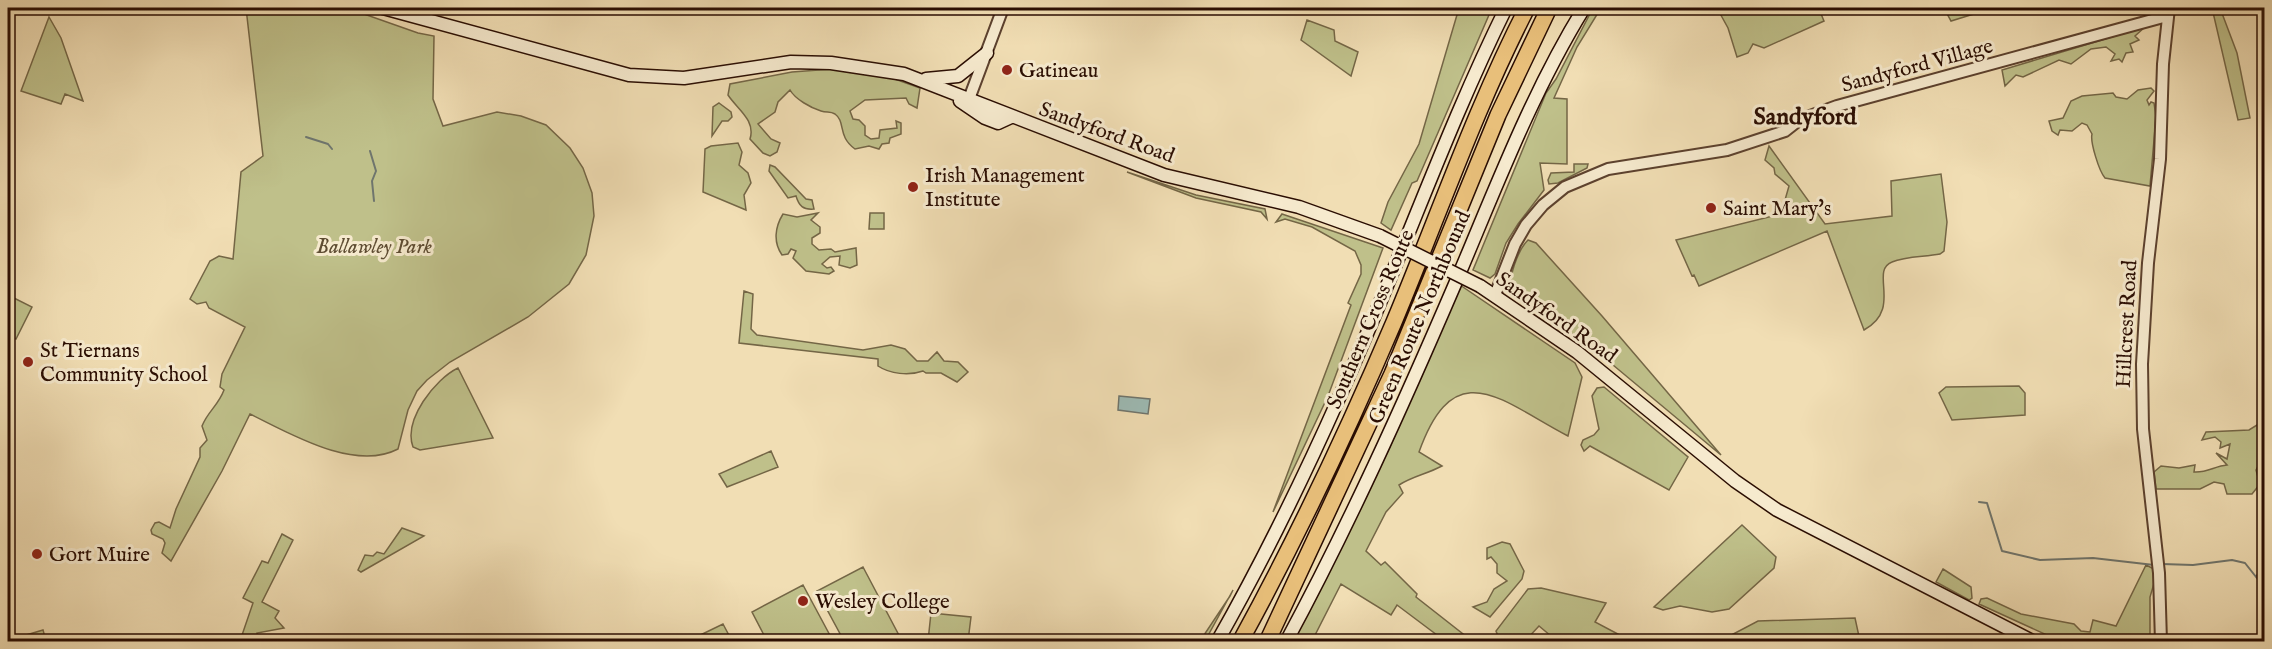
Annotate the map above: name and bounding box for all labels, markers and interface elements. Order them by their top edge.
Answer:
street label: Sandyford Village [1839,33,1996,100]
place label: Gatineau [1019,58,1098,85]
marker: Gatineau [1000,63,1014,77]
street label: Sandyford Road [1035,96,1179,171]
district label: Sandyford [1753,102,1858,133]
place label: Irish Management Institute [925,163,1085,214]
marker: Irish Management Institute [906,180,920,194]
place label: Saint Mary's [1723,196,1831,223]
marker: Saint Mary's [1704,201,1718,215]
street label: Green Route Northbound [1363,206,1478,429]
street label: Southern Cross Route [1321,225,1422,413]
park label: Ballawley Park [316,234,433,261]
street label: Hillcrest Road [2111,259,2144,389]
street label: Sandyford Road [1490,266,1623,371]
place label: St Tiernans Community School [40,338,208,389]
marker: St Tiernans Community School [21,355,35,369]
place label: Gort Muire [49,542,150,569]
marker: Gort Muire [30,547,44,561]
place label: Wesley College [815,589,950,616]
marker: Wesley College [796,594,810,608]

